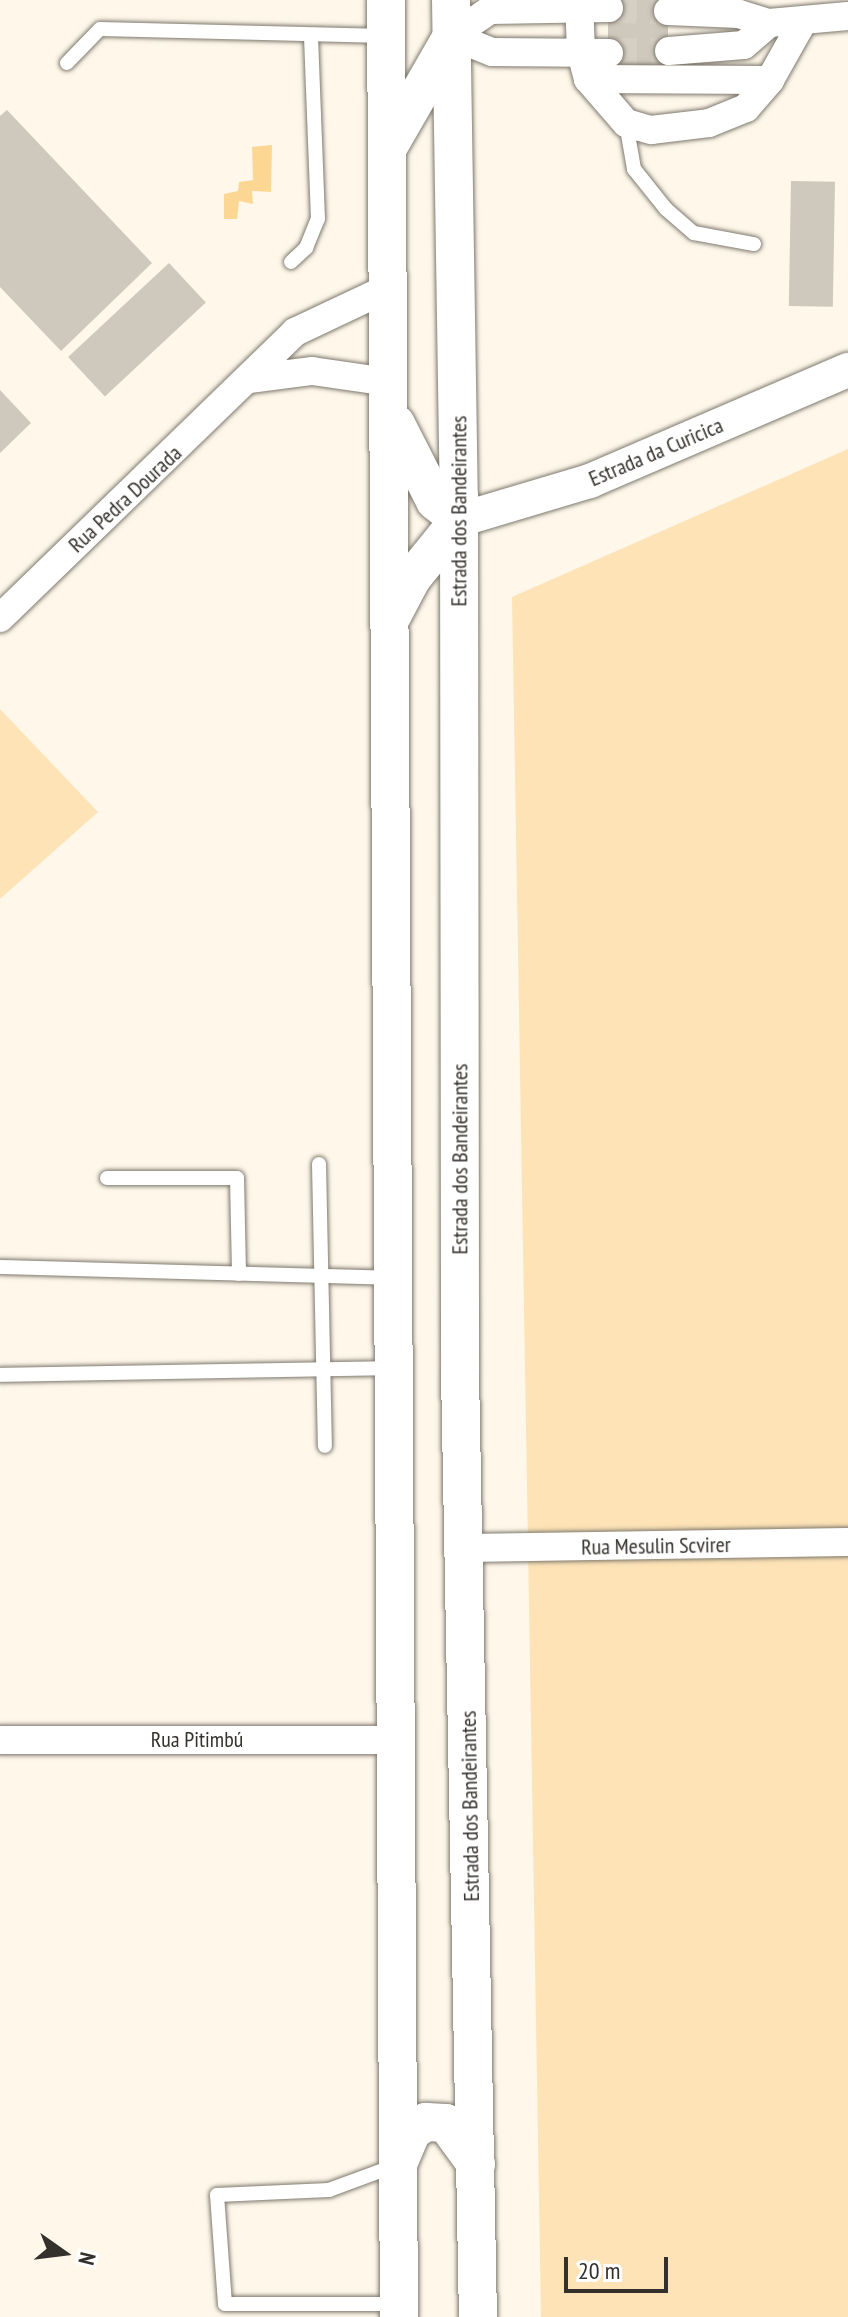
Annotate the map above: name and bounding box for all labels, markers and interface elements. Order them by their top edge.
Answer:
street label: Estrada da Curicica [585,412,727,492]
street label: Estrada dos Bandeirantes [446,416,472,606]
street label: Rua Pedra Dourada [63,440,187,558]
street label: Estrada dos Bandeirantes [447,1064,473,1254]
street label: Rua Mesulin Scvirer [581,1531,731,1561]
street label: Estrada dos Bandeirantes [455,1710,485,1902]
street label: Rua Pitimbú [151,1727,243,1753]
north arrow [24,2213,104,2293]
scale bar [568,2241,672,2291]
text: N [72,2250,102,2268]
text: 20 m [578,2255,620,2286]

